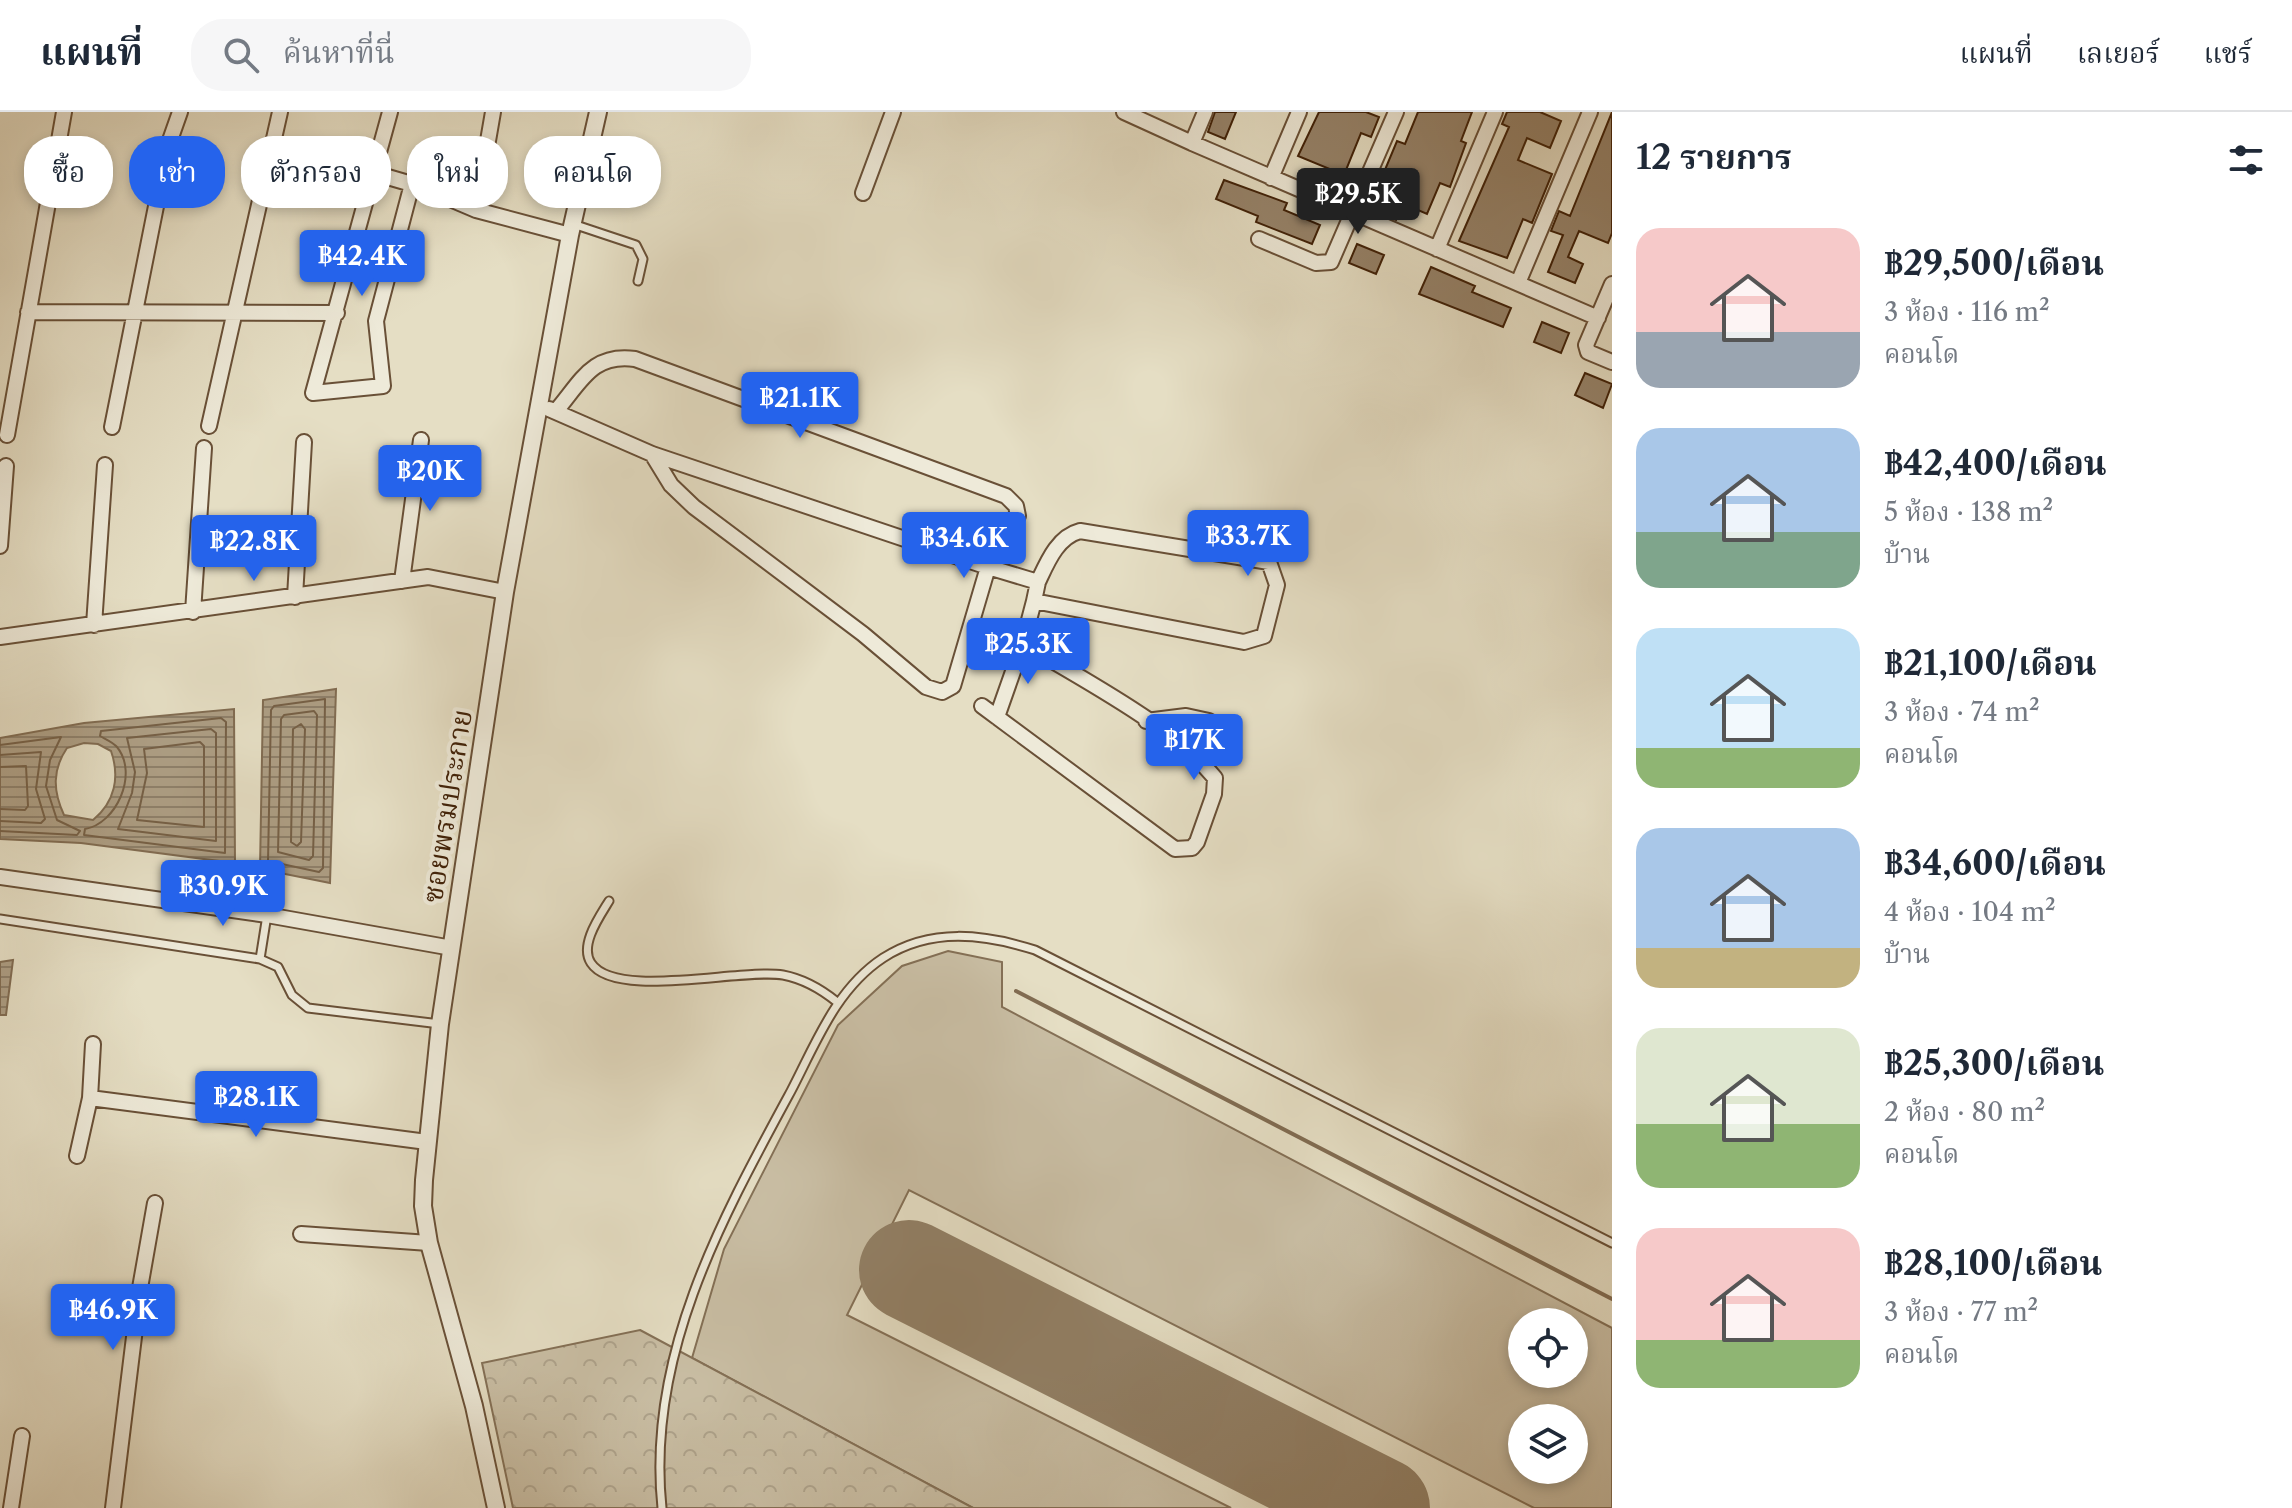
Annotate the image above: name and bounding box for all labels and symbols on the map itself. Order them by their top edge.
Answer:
pin: ฿29.5K [1293,168,1423,236]
pin: ฿42.4K [297,230,427,298]
pin: ฿21.1K [735,372,865,440]
pin: ฿20K [383,445,477,513]
pin: ฿33.7K [1183,510,1313,578]
pin: ฿34.6K [899,512,1029,580]
pin: ฿22.8K [189,515,319,583]
pin: ฿25.3K [963,618,1093,686]
street label: ซอยพรมประกาย [415,707,479,905]
pin: ฿17K [1147,714,1241,782]
pin: ฿30.9K [158,860,288,928]
pin: ฿28.1K [191,1071,321,1139]
pin: ฿46.9K [48,1284,178,1352]

